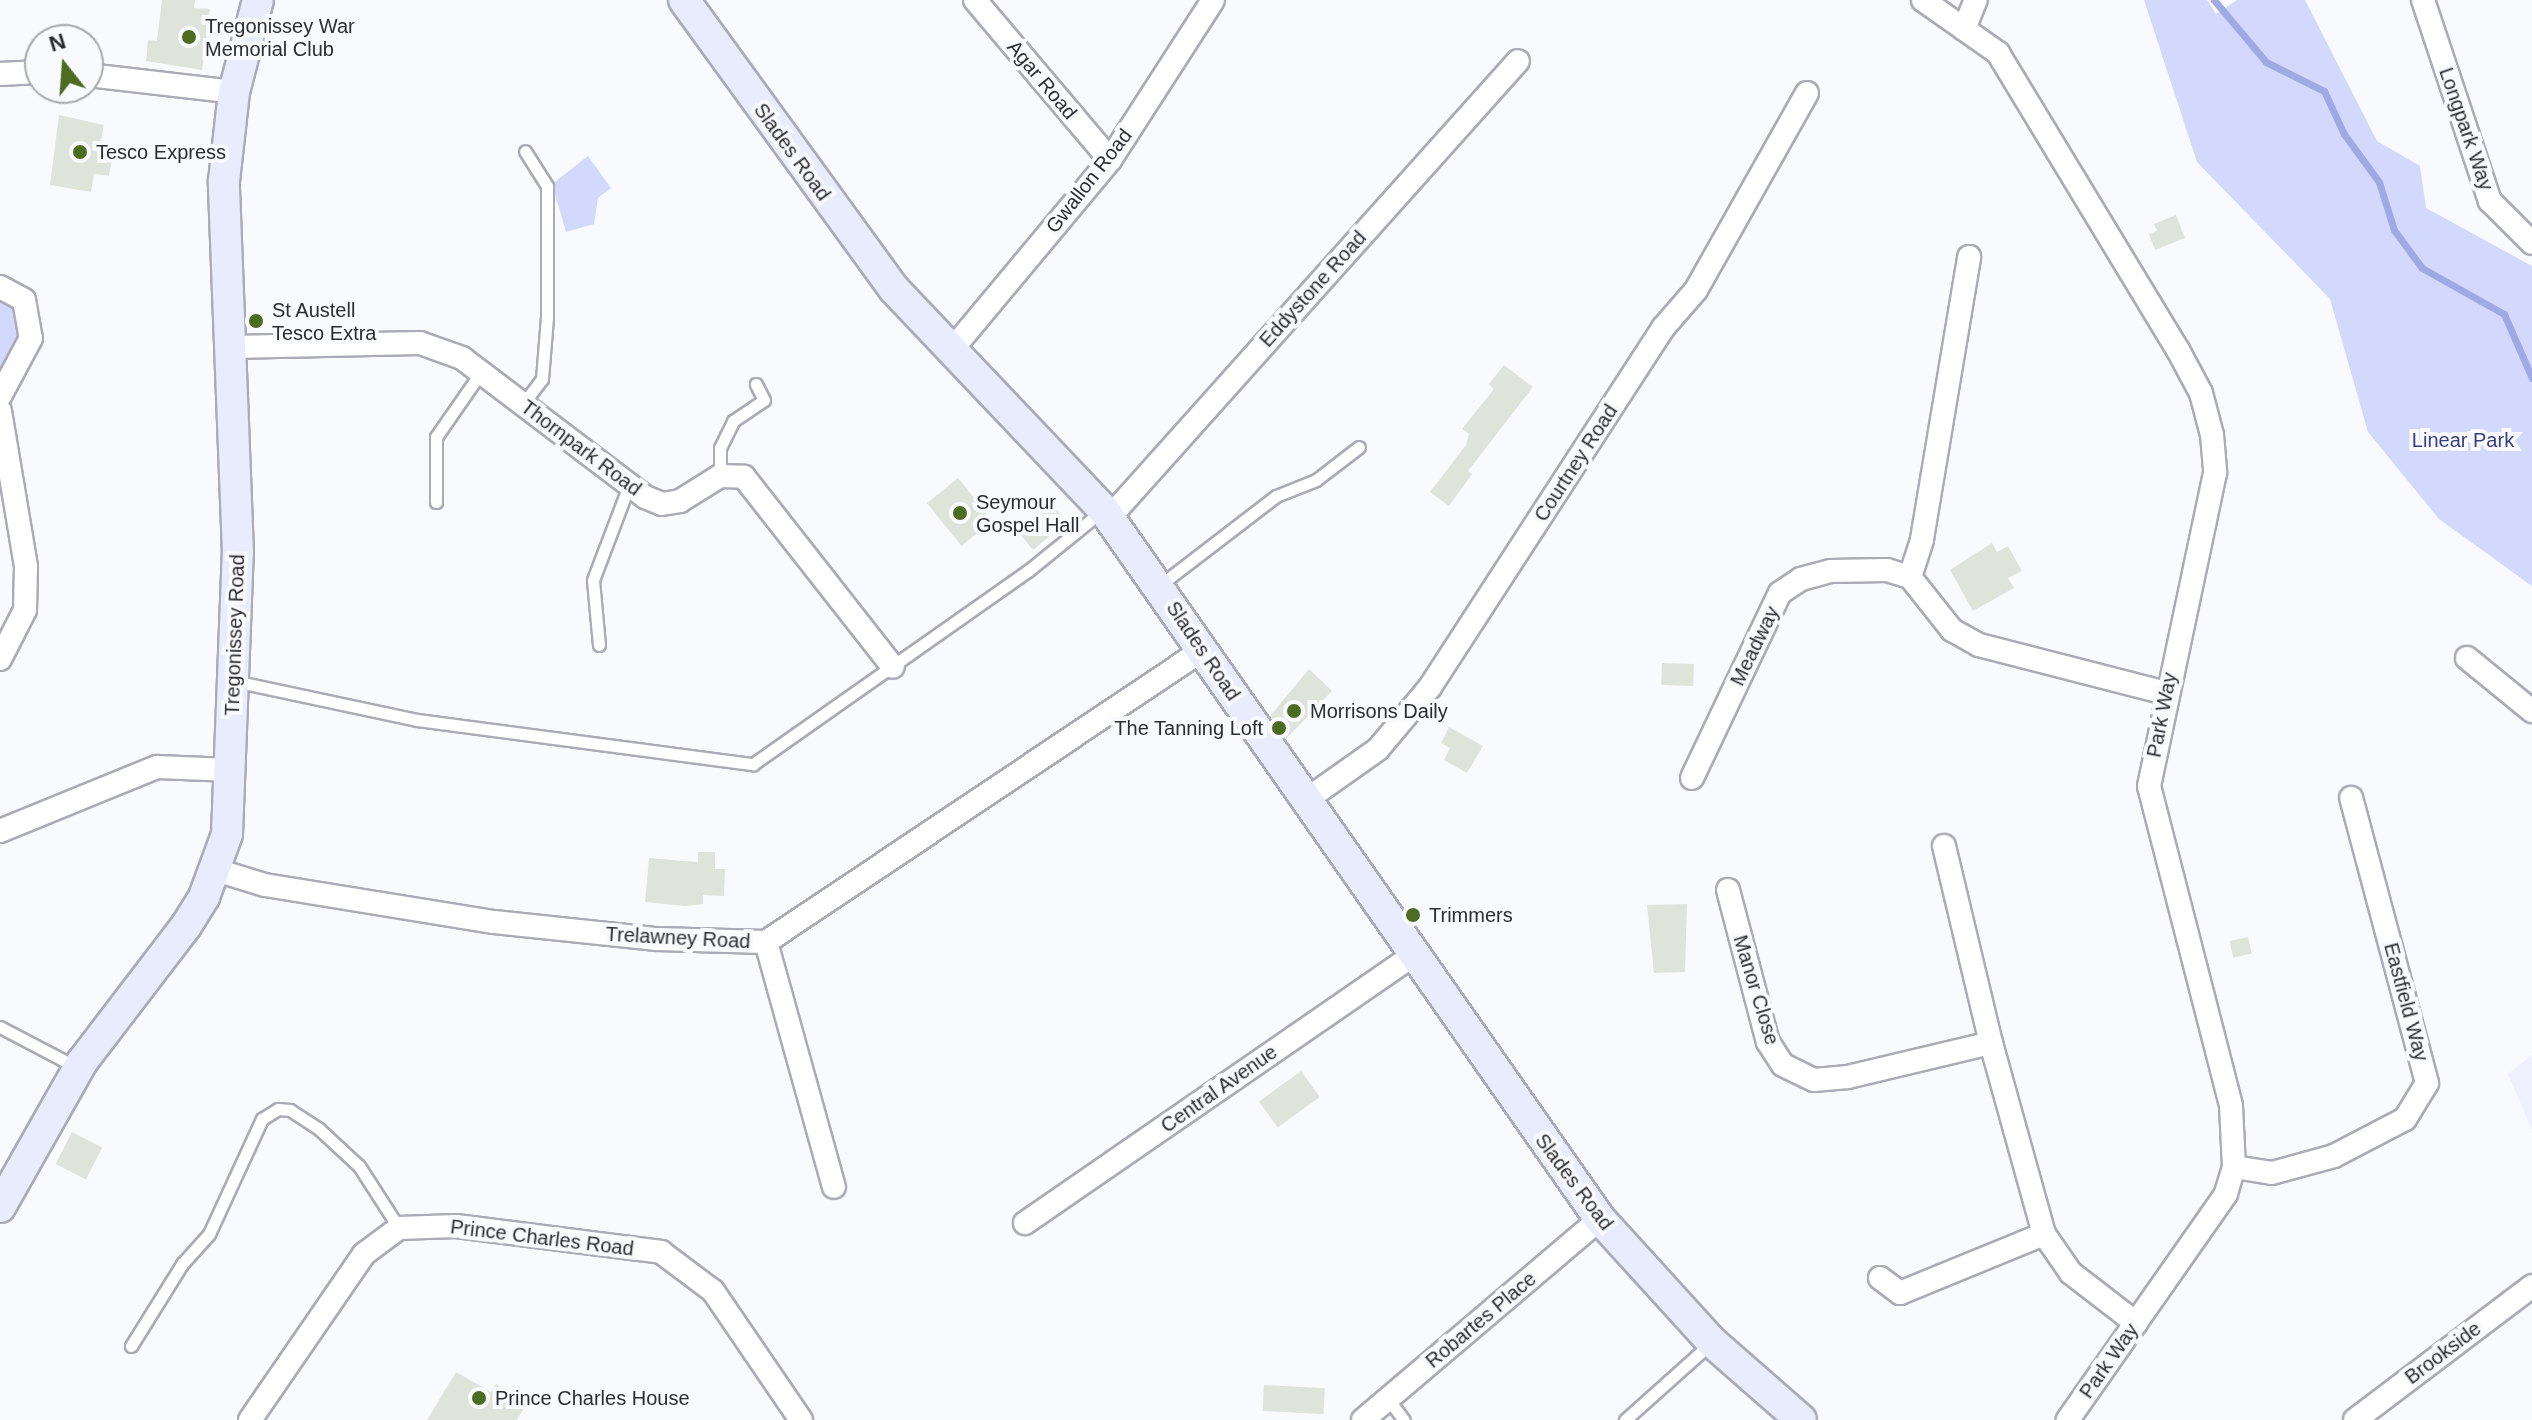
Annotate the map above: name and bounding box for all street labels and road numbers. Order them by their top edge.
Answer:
street label: Agar Road [1002,36,1082,124]
street label: Longpark Way [2434,64,2498,194]
street label: Slades Road [749,99,835,205]
street label: Gwallon Road [1041,124,1137,238]
street label: Eddystone Road [1255,226,1371,352]
street label: Thornpark Road [516,395,646,501]
street label: Courtney Road [1529,400,1623,526]
street label: Tregonissey Road [220,554,250,716]
street label: Slades Road [1161,597,1245,705]
street label: Meadway [1725,602,1785,690]
street label: Park Way [2142,671,2182,759]
street label: Trelawney Road [605,922,751,954]
street label: Manor Close [1728,932,1784,1048]
street label: Eastfield Way [2379,940,2433,1064]
street label: Central Avenue [1156,1040,1282,1138]
street label: Slades Road [1530,1129,1618,1235]
street label: Prince Charles Road [449,1215,635,1261]
street label: Robartes Place [1421,1267,1541,1373]
street label: Brookside [2400,1317,2486,1389]
street label: Park Way [2075,1319,2143,1403]

